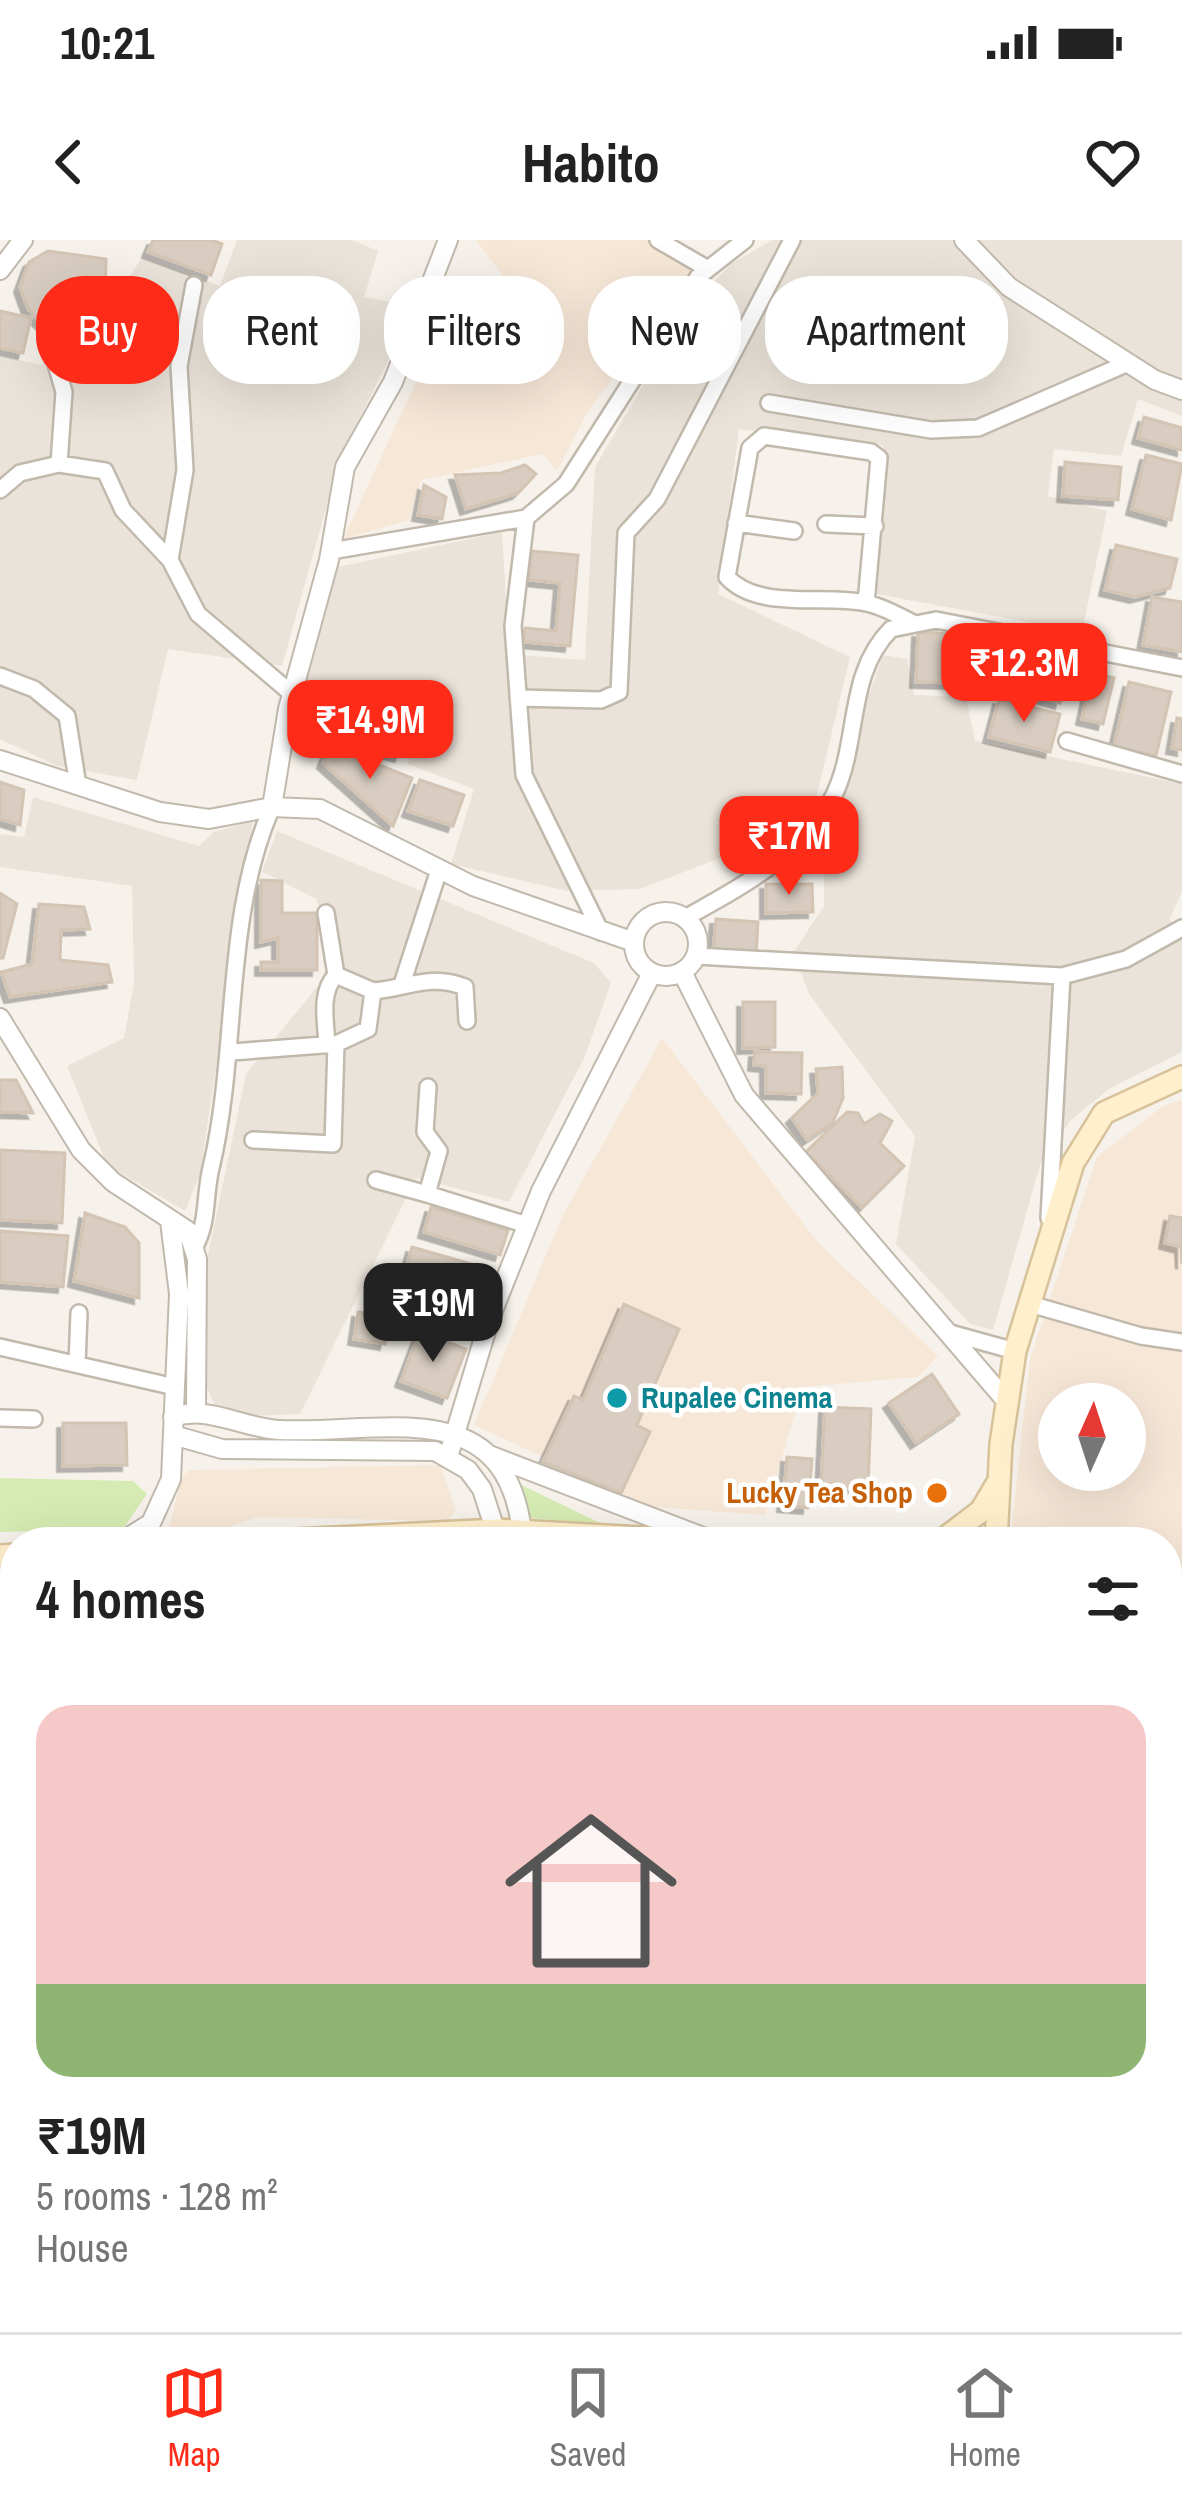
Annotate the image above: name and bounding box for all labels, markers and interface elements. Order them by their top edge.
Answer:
text: 10:21 [60,12,154,73]
text: Habito [522,126,660,199]
icon: back [36,129,102,195]
icon: heart [1080,129,1146,195]
chip: Buy [36,276,179,384]
chip: Rent [203,276,360,384]
chip: Filters [384,276,564,384]
chip: New [588,276,741,384]
chip: Apartment [765,276,1008,384]
pin: ₹12.3M [926,623,1122,725]
text: ₹12.3M [968,636,1080,688]
pin: ₹14.9M [272,680,468,782]
text: ₹14.9M [314,693,426,745]
pin: ₹17M [718,796,860,898]
text: ₹17M [747,809,831,861]
pin: ₹19M [362,1263,504,1365]
text: ₹19M [391,1276,475,1328]
place label: Rupalee Cinema [641,1377,833,1417]
north arrow [1038,1383,1146,1491]
map controls [1038,1383,1146,1491]
marker: Rupalee Cinema [604,1385,630,1411]
place label: Lucky Tea Shop [726,1472,913,1512]
marker: Lucky Tea Shop [924,1480,950,1506]
text: 4 homes [36,1565,206,1634]
icon: filters [1080,1566,1146,1632]
icon: home [483,1783,699,1999]
text: ₹19M [36,2101,147,2170]
text: 5 rooms · 128 m² [36,2170,278,2222]
text: House [36,2222,128,2274]
tab: Map [161,2360,227,2476]
tab: Saved [550,2360,626,2476]
tab: Home [949,2360,1021,2476]

